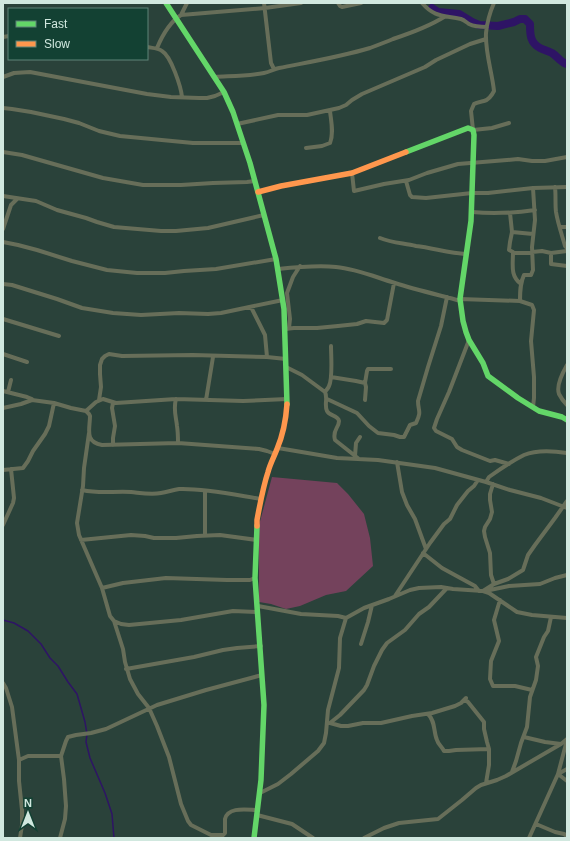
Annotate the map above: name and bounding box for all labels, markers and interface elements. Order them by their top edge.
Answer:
legend [8,8,148,60]
text: Fast [44,17,68,31]
text: Slow [44,37,70,51]
north arrow [8,793,48,833]
text: N [24,797,32,809]

